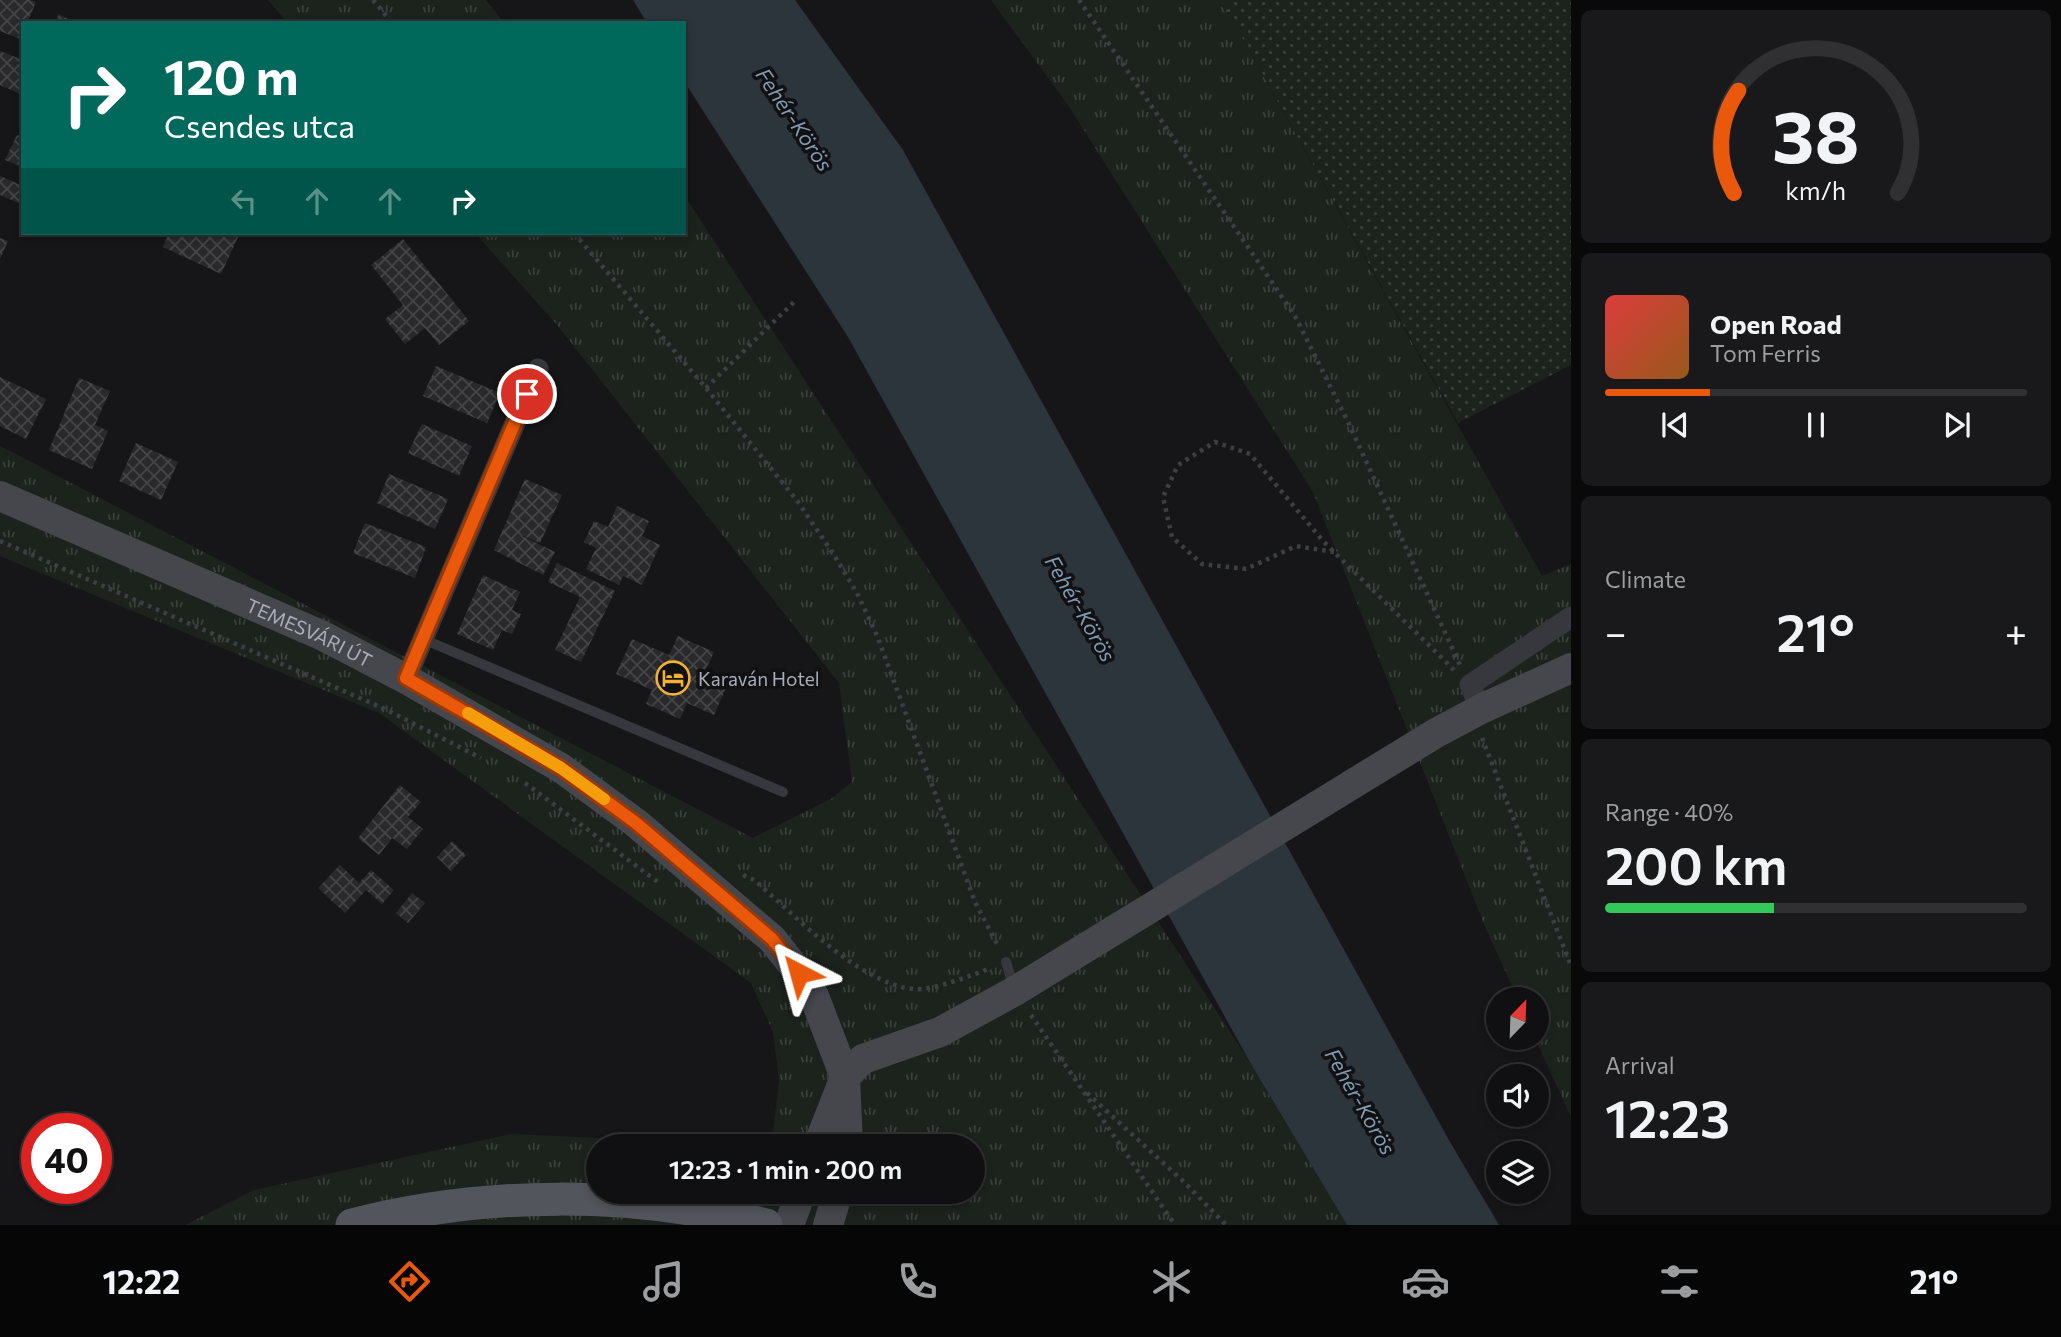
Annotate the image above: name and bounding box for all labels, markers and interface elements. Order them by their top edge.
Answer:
text: 120 m [164,45,298,105]
icon: right [49,49,140,140]
water label: Fehér-Körös [751,63,839,175]
text: 38 [1772,89,1860,178]
text: Csendes utca [164,105,355,145]
text: km/h [1786,174,1846,204]
icon: left [225,182,263,220]
icon: ahead [298,182,336,220]
icon: ahead [371,182,409,220]
icon: right [444,182,482,220]
text: Open Road [1710,308,1842,339]
text: Tom Ferris [1710,339,1821,367]
pin [497,364,557,424]
icon: arrive [508,375,546,413]
icon: previous [1656,406,1694,444]
icon: pause [1797,406,1835,444]
icon: next [1938,406,1976,444]
water label: Fehér-Körös [1041,550,1121,666]
text: Climate [1605,565,1686,593]
street label: TEMESVÁRI ÚT [243,593,376,671]
text: 21° [1776,599,1855,663]
text: − [1605,608,1627,655]
text: + [2005,608,2027,655]
hotel icon: Karaván Hotel [654,659,692,697]
place label: Karaván Hotel [698,667,820,690]
text: Range · 40% [1605,798,1733,826]
text: 200 km [1605,832,1787,896]
position arrow [762,936,836,1010]
north arrow [1486,987,1549,1050]
map controls [1486,987,1549,1204]
water label: Fehér-Körös [1321,1043,1401,1159]
text: Arrival [1605,1051,1675,1079]
button: sound [1486,1064,1549,1127]
text: 12:23 [1605,1085,1730,1149]
speed limit sign: 40 [21,1113,112,1204]
button: layers [1486,1141,1549,1204]
text: 12:23 · 1 min · 200 m [669,1153,902,1184]
icon: directions [385,1257,434,1306]
icon: music [639,1257,688,1306]
icon: phone [893,1257,942,1306]
icon: climate [1147,1257,1196,1306]
icon: car [1401,1257,1450,1306]
icon: filters [1655,1257,1704,1306]
text: 12:22 [103,1261,180,1301]
text: 21° [1909,1261,1958,1301]

